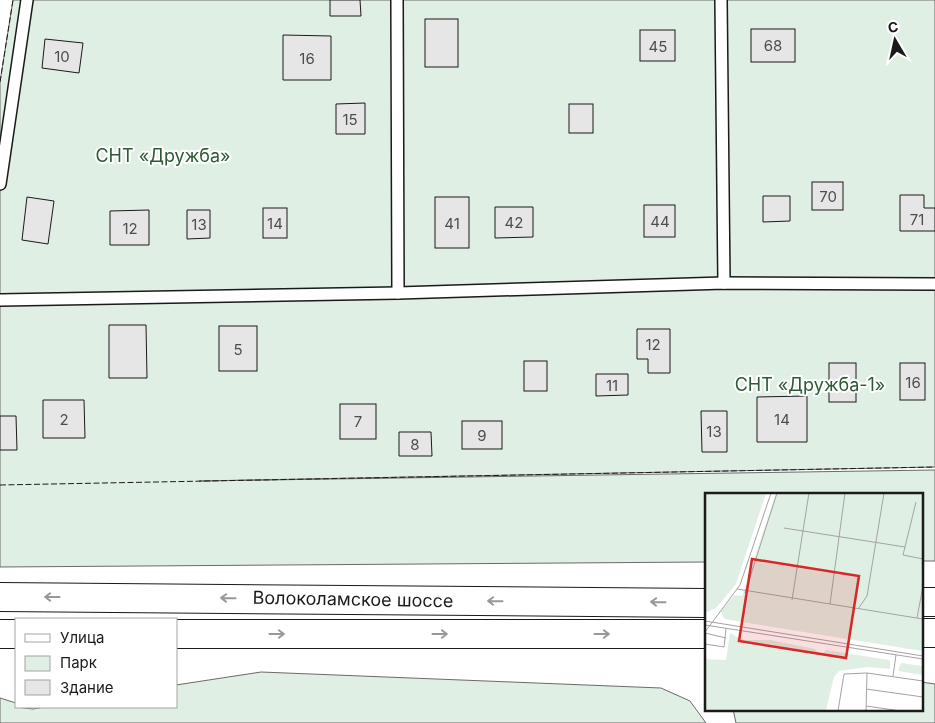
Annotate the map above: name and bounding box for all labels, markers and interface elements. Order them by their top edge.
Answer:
north arrow [870,15,920,65]
text: С [886,17,899,36]
house number: 68 [764,36,782,55]
house number: 45 [649,37,667,56]
house number: 10 [54,47,70,66]
house number: 16 [299,49,315,68]
house number: 15 [342,110,358,129]
park label: СНТ «Дружба» [95,145,231,166]
house number: 70 [819,187,837,206]
house number: 71 [910,210,924,229]
house number: 44 [650,212,670,231]
house number: 42 [505,213,523,232]
house number: 14 [267,214,283,233]
house number: 41 [444,214,460,233]
house number: 13 [191,215,207,234]
house number: 12 [122,219,138,238]
house number: 12 [645,335,661,354]
house number: 5 [233,340,243,359]
house number: 16 [905,373,921,392]
park label: СНТ «Дружба-1» [735,374,885,395]
house number: 11 [606,376,618,395]
house number: 2 [59,410,69,429]
house number: 14 [774,410,790,429]
house number: 7 [354,412,362,431]
house number: 13 [706,422,722,441]
house number: 9 [477,426,487,445]
house number: 8 [410,435,420,454]
inset map [705,493,922,710]
street label: Волоколамское шоссе [252,587,454,611]
one-way arrow [45,592,61,602]
one-way arrow [220,593,236,603]
one-way arrow [487,596,504,606]
one-way arrow [650,597,666,607]
legend [15,618,178,708]
text: Улица [60,628,104,647]
one-way arrow [269,629,285,639]
one-way arrow [432,629,448,639]
one-way arrow [594,629,610,639]
text: Парк [60,653,97,672]
text: Здание [60,678,114,697]

